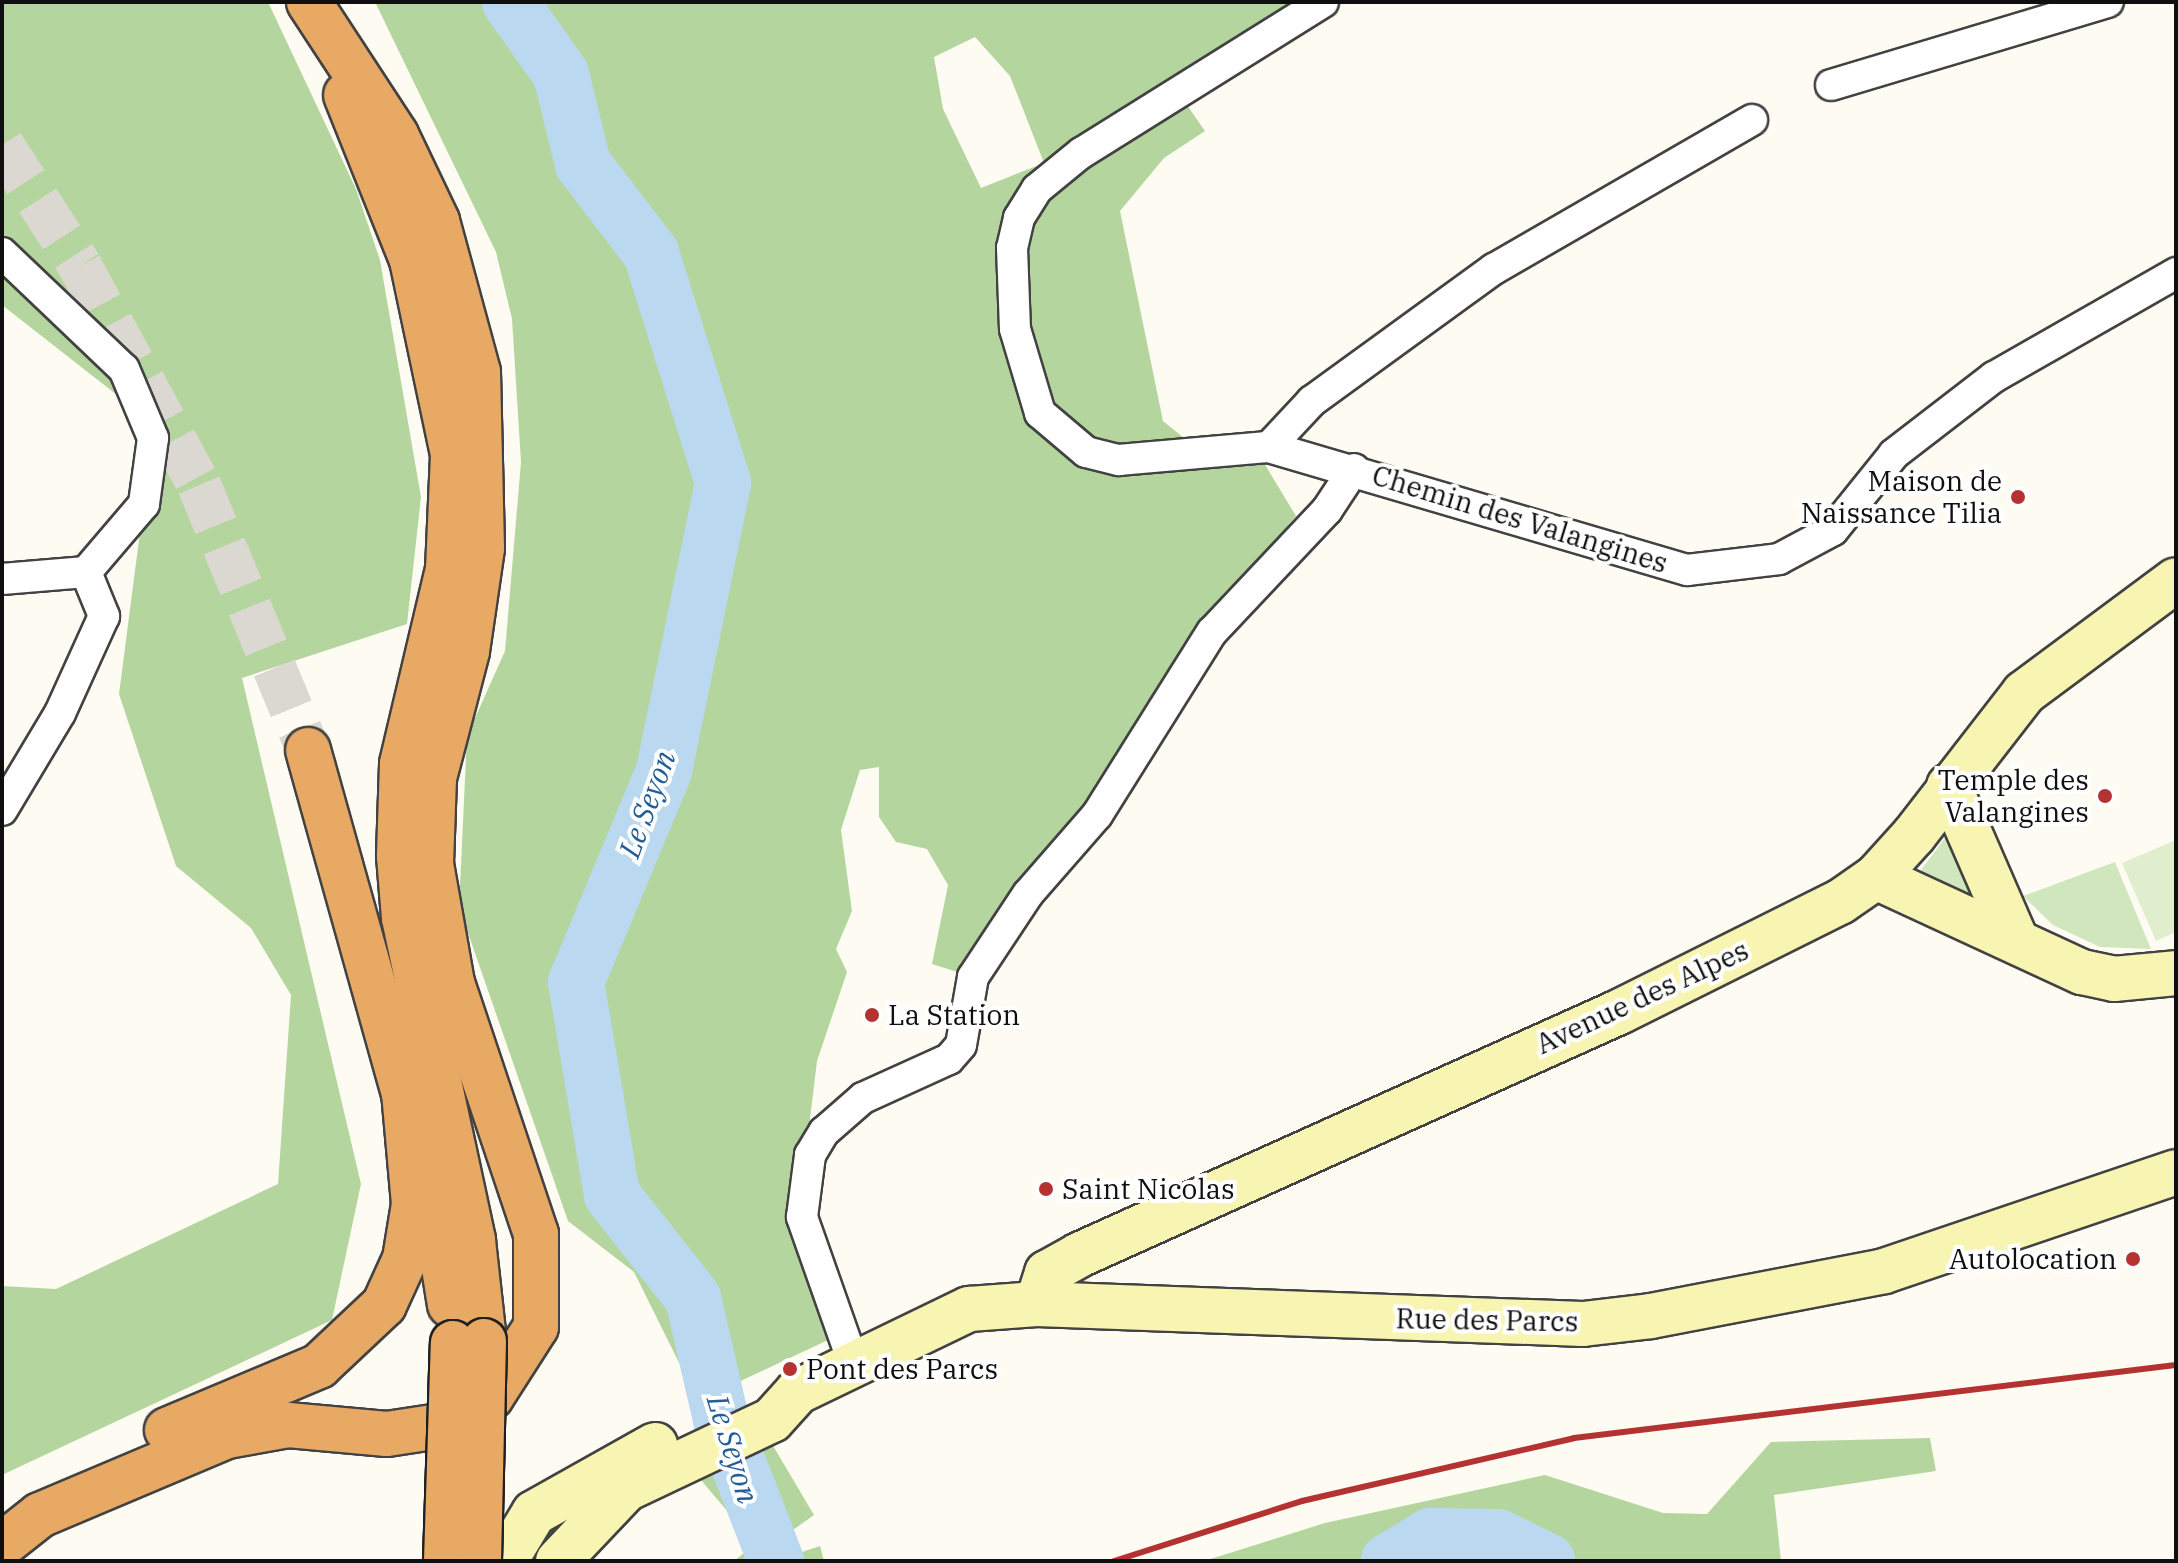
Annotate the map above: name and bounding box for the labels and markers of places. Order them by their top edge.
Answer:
place label: Maison de Naissance Tilia [1801,464,2002,530]
marker: Maison de Naissance Tilia [2009,488,2027,506]
place label: Temple des Valangines [1938,763,2089,829]
marker: Temple des Valangines [2096,787,2114,805]
place label: La Station [888,998,1020,1032]
marker: La Station [863,1006,881,1024]
place label: Saint Nicolas [1062,1172,1235,1206]
marker: Saint Nicolas [1037,1180,1055,1198]
place label: Autolocation [1949,1242,2117,1276]
marker: Autolocation [2124,1250,2142,1268]
place label: Pont des Parcs [806,1352,998,1386]
marker: Pont des Parcs [781,1360,799,1378]

